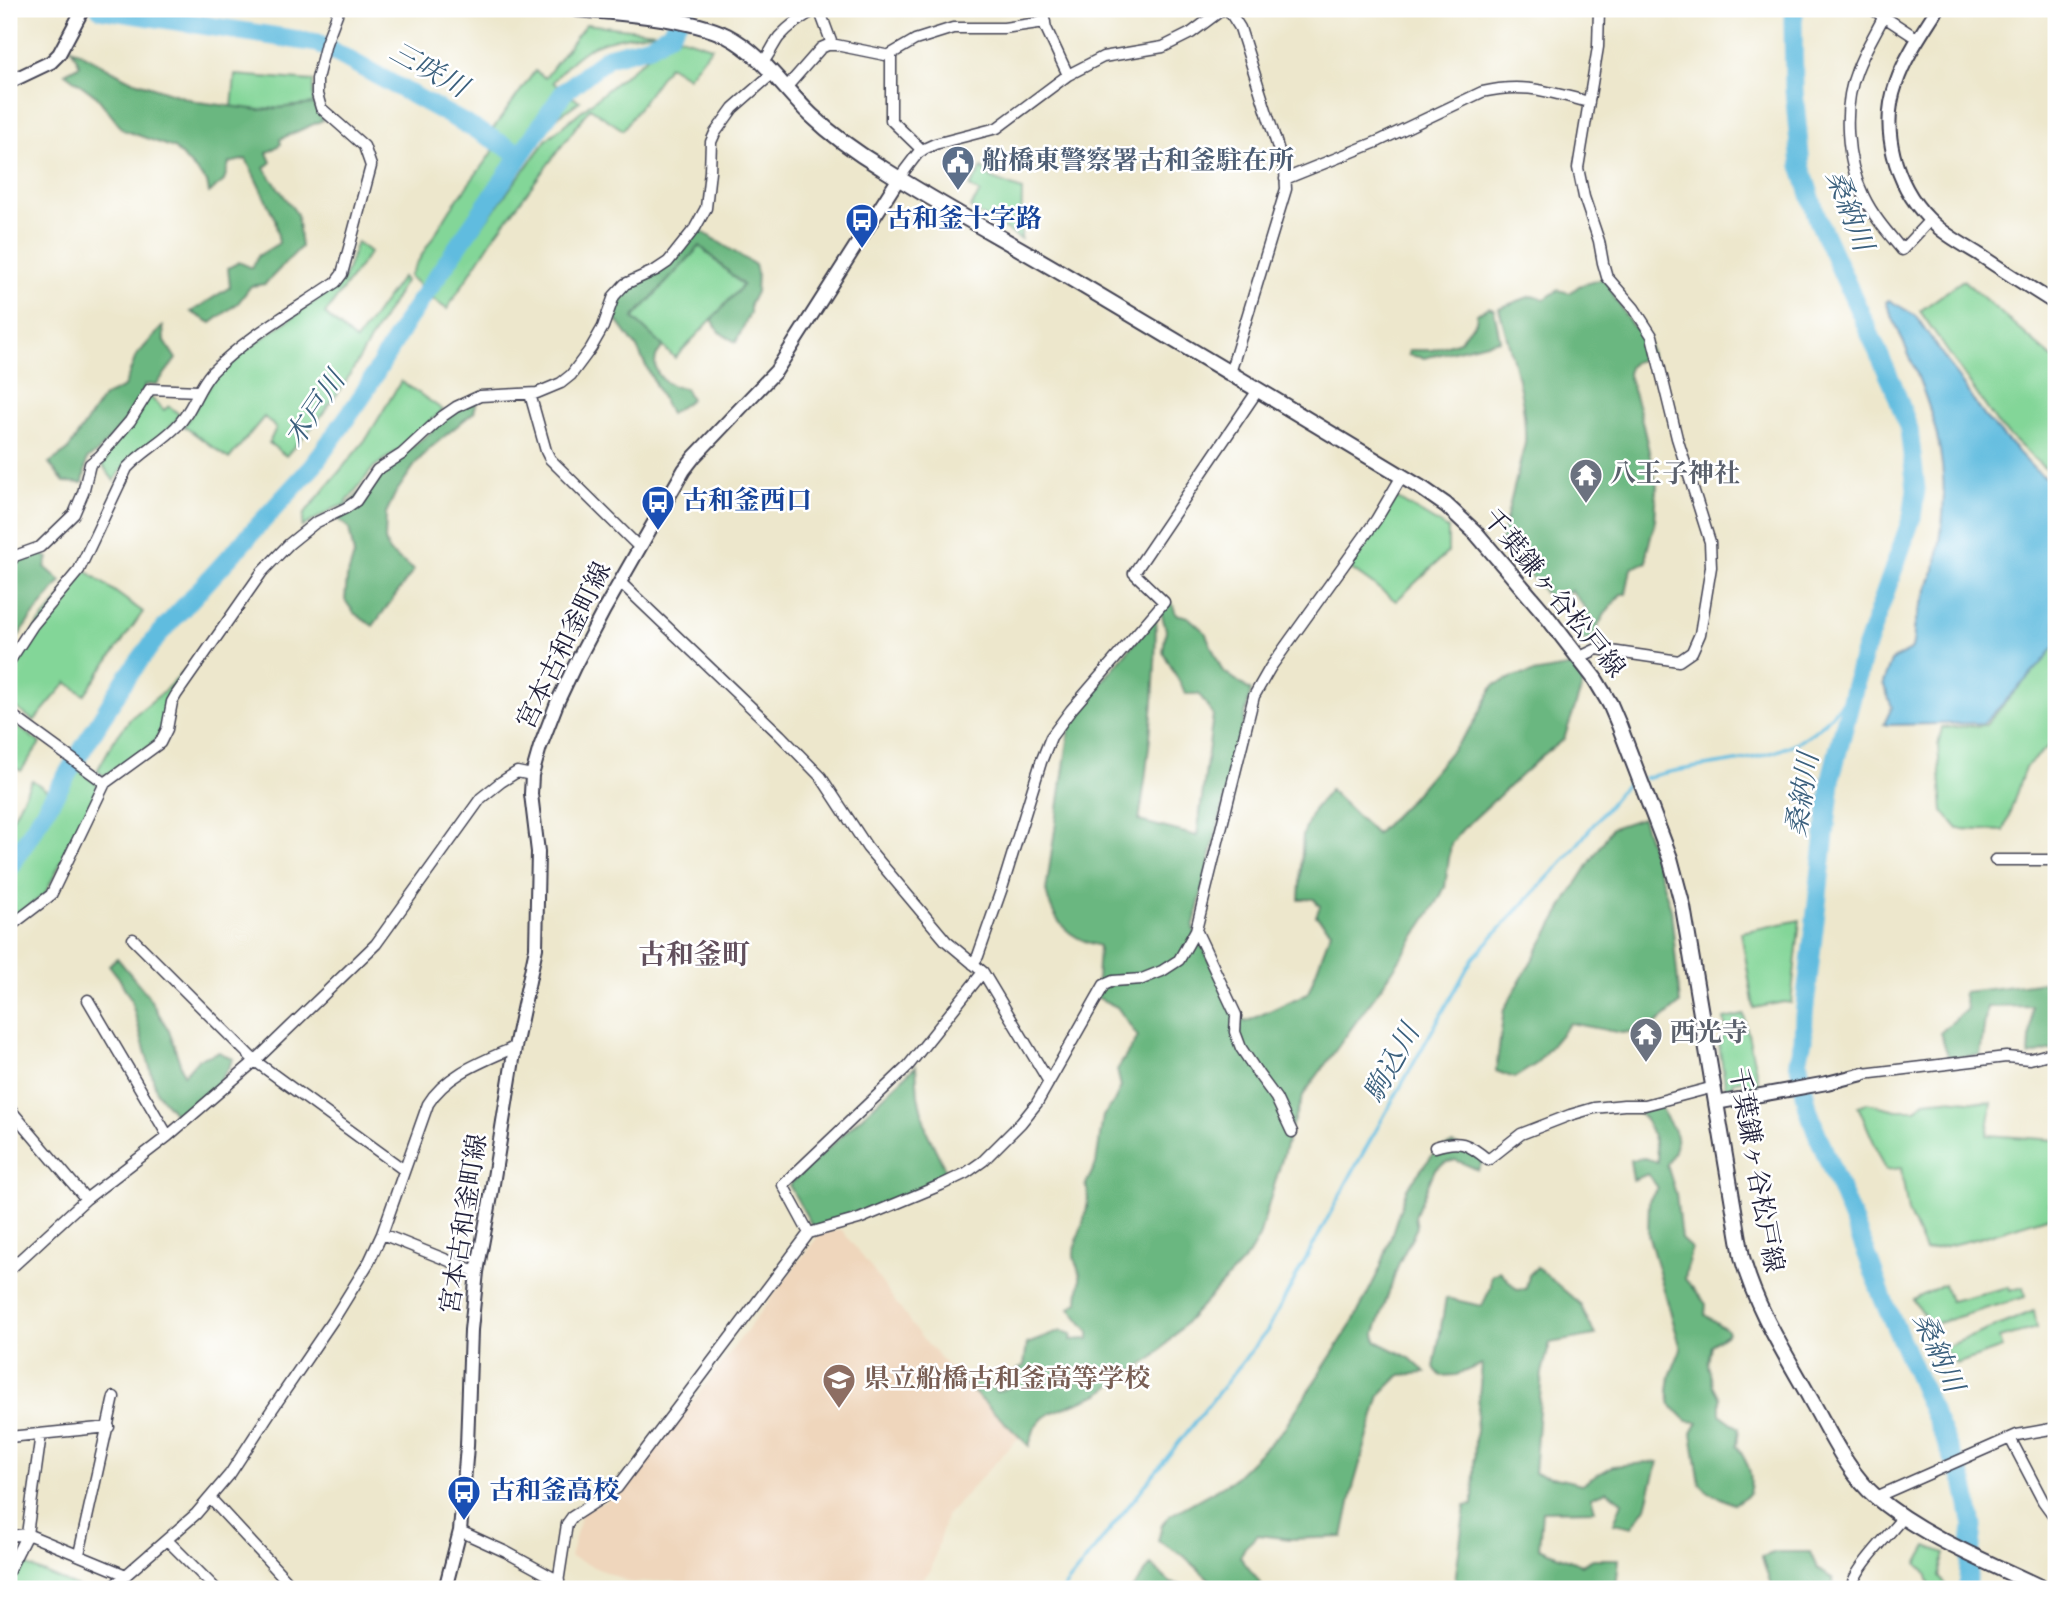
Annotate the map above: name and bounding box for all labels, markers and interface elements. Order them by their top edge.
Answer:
water label: 三咲川 [382,34,477,110]
public building icon: 船橋東警察署古和釜駐在所 [939,143,977,192]
place label: 船橋東警察署古和釜駐在所 [982,144,1294,180]
water label: 桑納川 [1815,165,1882,260]
bus stop icon: 古和釜十字路 [843,201,881,250]
place label: 古和釜十字路 [886,202,1042,238]
water label: 木戸川 [276,362,357,456]
temple icon: 八王子神社 [1567,456,1605,505]
place label: 八王子神社 [1610,457,1740,493]
bus stop icon: 古和釜西口 [639,483,677,532]
place label: 古和釜西口 [682,484,812,520]
street label: 千葉鎌ヶ谷松戸線 [1474,502,1632,686]
street label: 宮本古和釜町線 [509,556,621,736]
water label: 桑納川 [1778,748,1830,840]
district label: 古和釜町 [638,937,750,976]
water label: 駒込川 [1356,1015,1432,1110]
temple icon: 西光寺 [1627,1015,1665,1064]
place label: 西光寺 [1670,1016,1748,1052]
street label: 千葉鎌ヶ谷松戸線 [1719,1064,1791,1276]
street label: 宮本古和釜町線 [433,1131,497,1317]
water label: 桑納川 [1902,1307,1973,1402]
school or university icon: 県立船橋古和釜高等学校 [820,1361,858,1410]
place label: 県立船橋古和釜高等学校 [864,1362,1150,1398]
bus stop icon: 古和釜高校 [445,1473,483,1522]
place label: 古和釜高校 [489,1474,619,1510]

